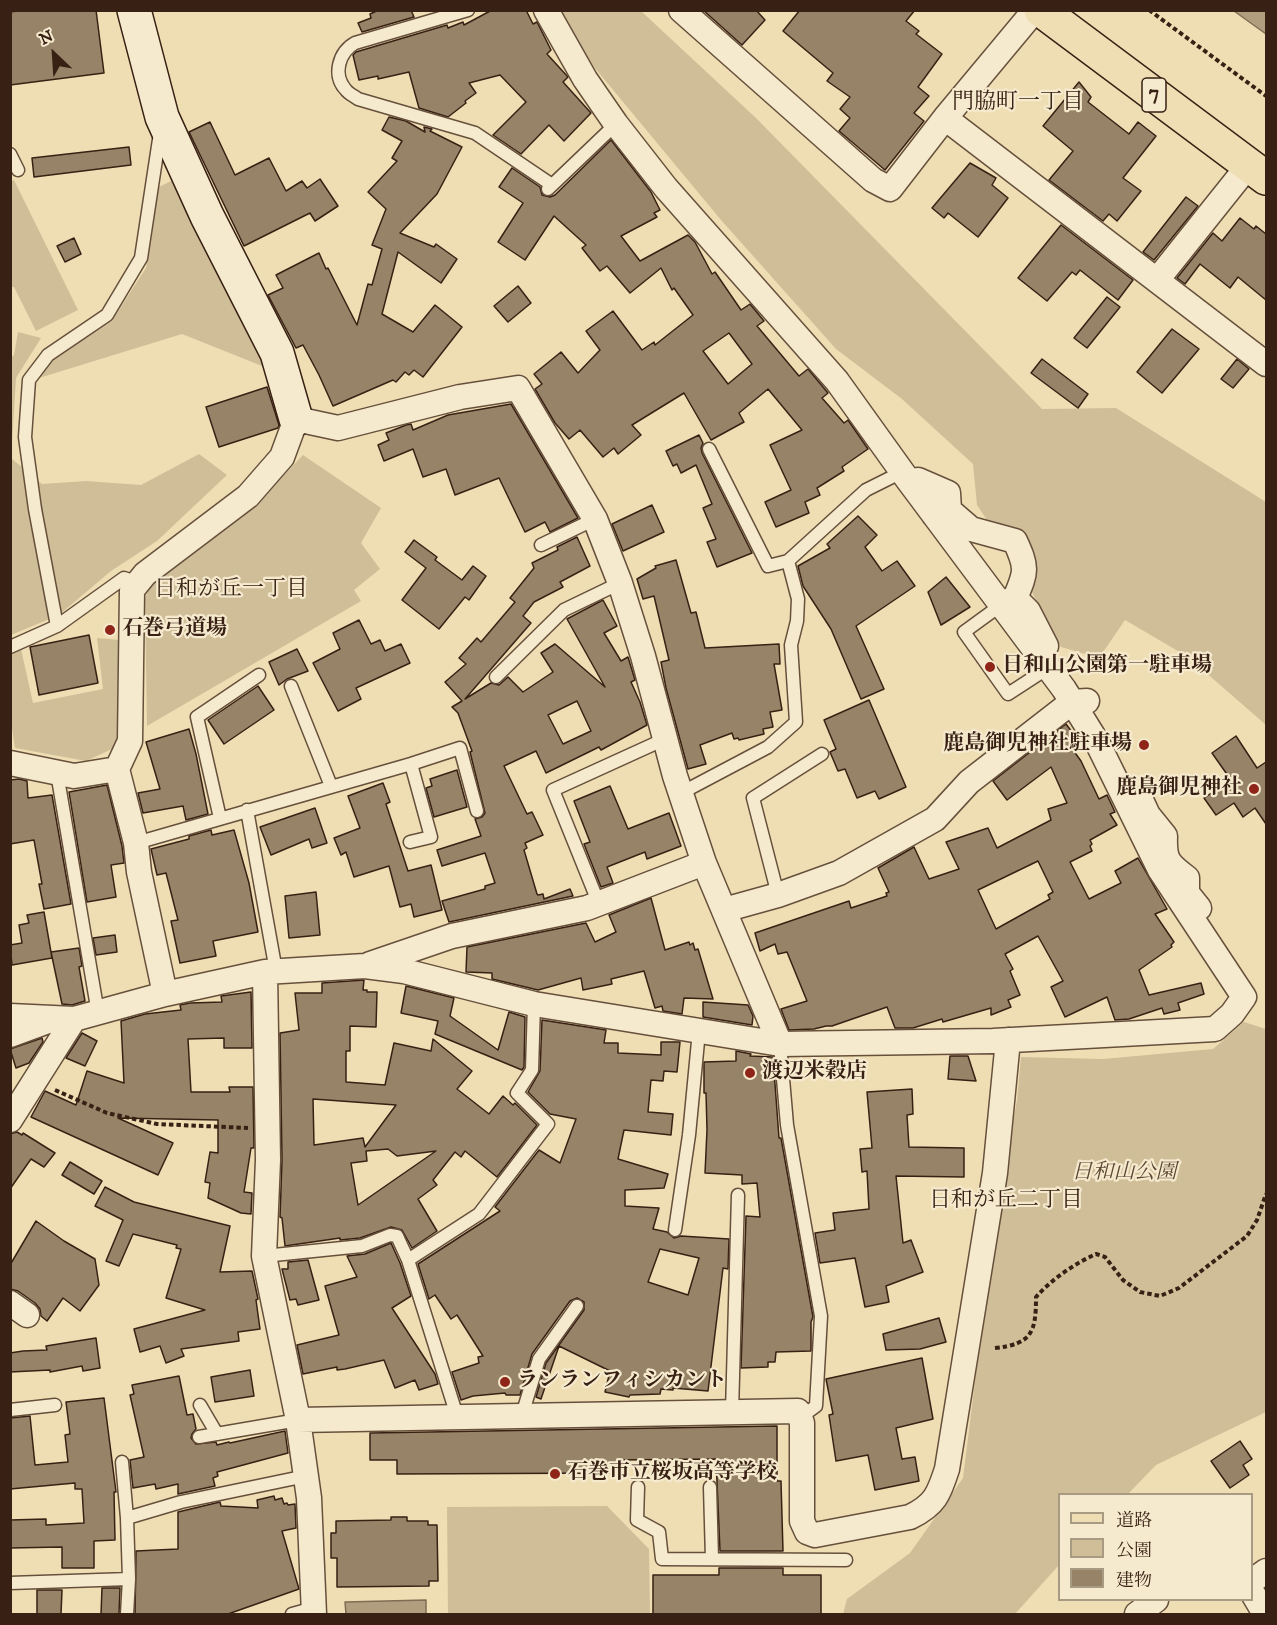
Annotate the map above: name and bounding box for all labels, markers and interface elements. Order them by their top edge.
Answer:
north arrow [24,24,84,84]
text: N [36,26,57,50]
road number: 7 [1142,78,1166,112]
district label: 門脇町一丁目 [952,90,1084,116]
district label: 日和が丘一丁目 [154,577,308,603]
place label: 石巻弓道場 [122,617,227,643]
marker: 石巻弓道場 [103,623,117,637]
place label: 日和山公園第一駐車場 [1002,654,1212,680]
marker: 日和山公園第一駐車場 [983,660,997,674]
place label: 鹿島御児神社駐車場 [943,732,1132,758]
marker: 鹿島御児神社駐車場 [1137,738,1151,752]
place label: 鹿島御児神社 [1116,776,1242,802]
marker: 鹿島御児神社 [1247,782,1261,796]
place label: 渡辺米穀店 [762,1060,867,1086]
marker: 渡辺米穀店 [743,1066,757,1080]
park label: 日和山公園 [1072,1161,1176,1187]
district label: 日和が丘二丁目 [929,1188,1083,1214]
place label: ランランフィシカント [517,1369,727,1395]
marker: ランランフィシカント [498,1375,512,1389]
place label: 石巻市立桜坂高等学校 [567,1461,777,1487]
marker: 石巻市立桜坂高等学校 [548,1467,562,1481]
legend [1058,1493,1253,1601]
text: 道路 [1116,1510,1152,1532]
text: 公園 [1116,1540,1152,1562]
text: 建物 [1116,1570,1152,1592]

